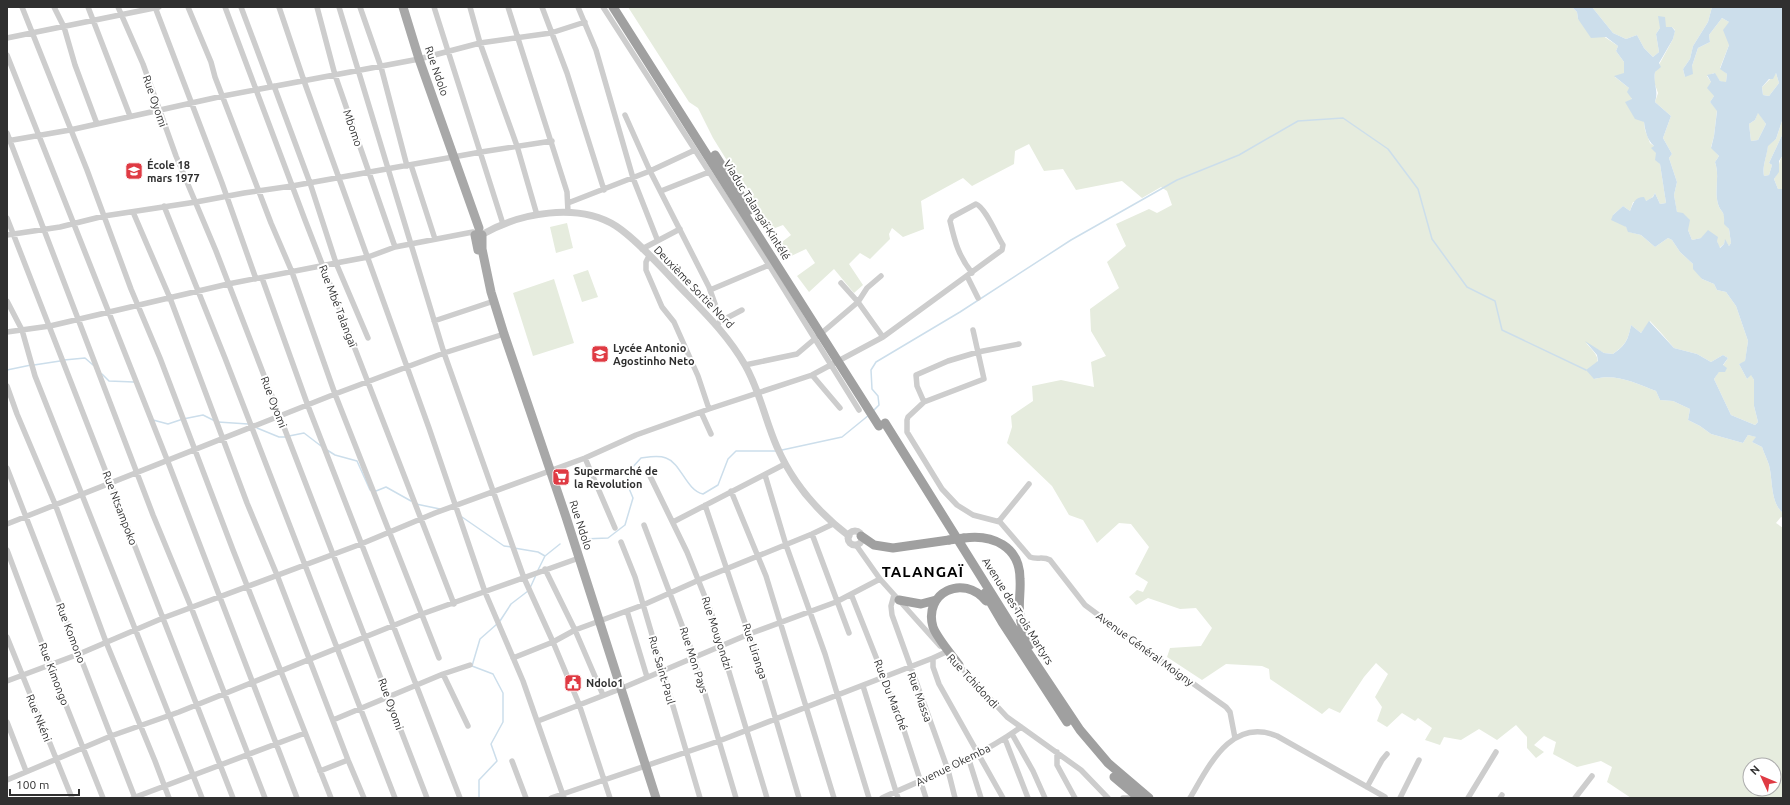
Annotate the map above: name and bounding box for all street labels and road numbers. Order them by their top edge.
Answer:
street label: Rue Ndolo [423,45,451,97]
street label: Rue Oyomi [141,73,169,129]
street label: Mbomo [341,108,365,148]
street label: Viaduc Talangaï-Kintélé [721,158,793,262]
street label: Deuxième Sortie Nord [652,244,736,330]
street label: Rue Mbé Talangaï [317,263,359,349]
street label: Rue Oyomi [259,375,289,429]
street label: Rue Ntsampoko [100,469,140,547]
street label: Rue Ndolo [567,499,595,551]
street label: Avenue des Trois Martyrs [980,555,1056,667]
street label: Rue Mouyondzi [700,595,734,671]
street label: Rue Komono [54,601,88,665]
street label: Avenue Général Moigny [1094,610,1196,689]
street label: Rue Liranga [740,622,770,680]
street label: Rue Mon Pays [678,625,710,695]
street label: Rue Saint-Paul [646,634,678,706]
street label: Rue Kimongo [37,641,71,707]
street label: Rue Tchidondi [945,651,1001,711]
street label: Rue Du Marché [872,658,910,732]
street label: Rue Massa [905,670,935,724]
street label: Rue Oyomi [376,677,406,731]
street label: Rue Nkéni [24,693,54,743]
street label: Avenue Okemba [914,742,992,788]

